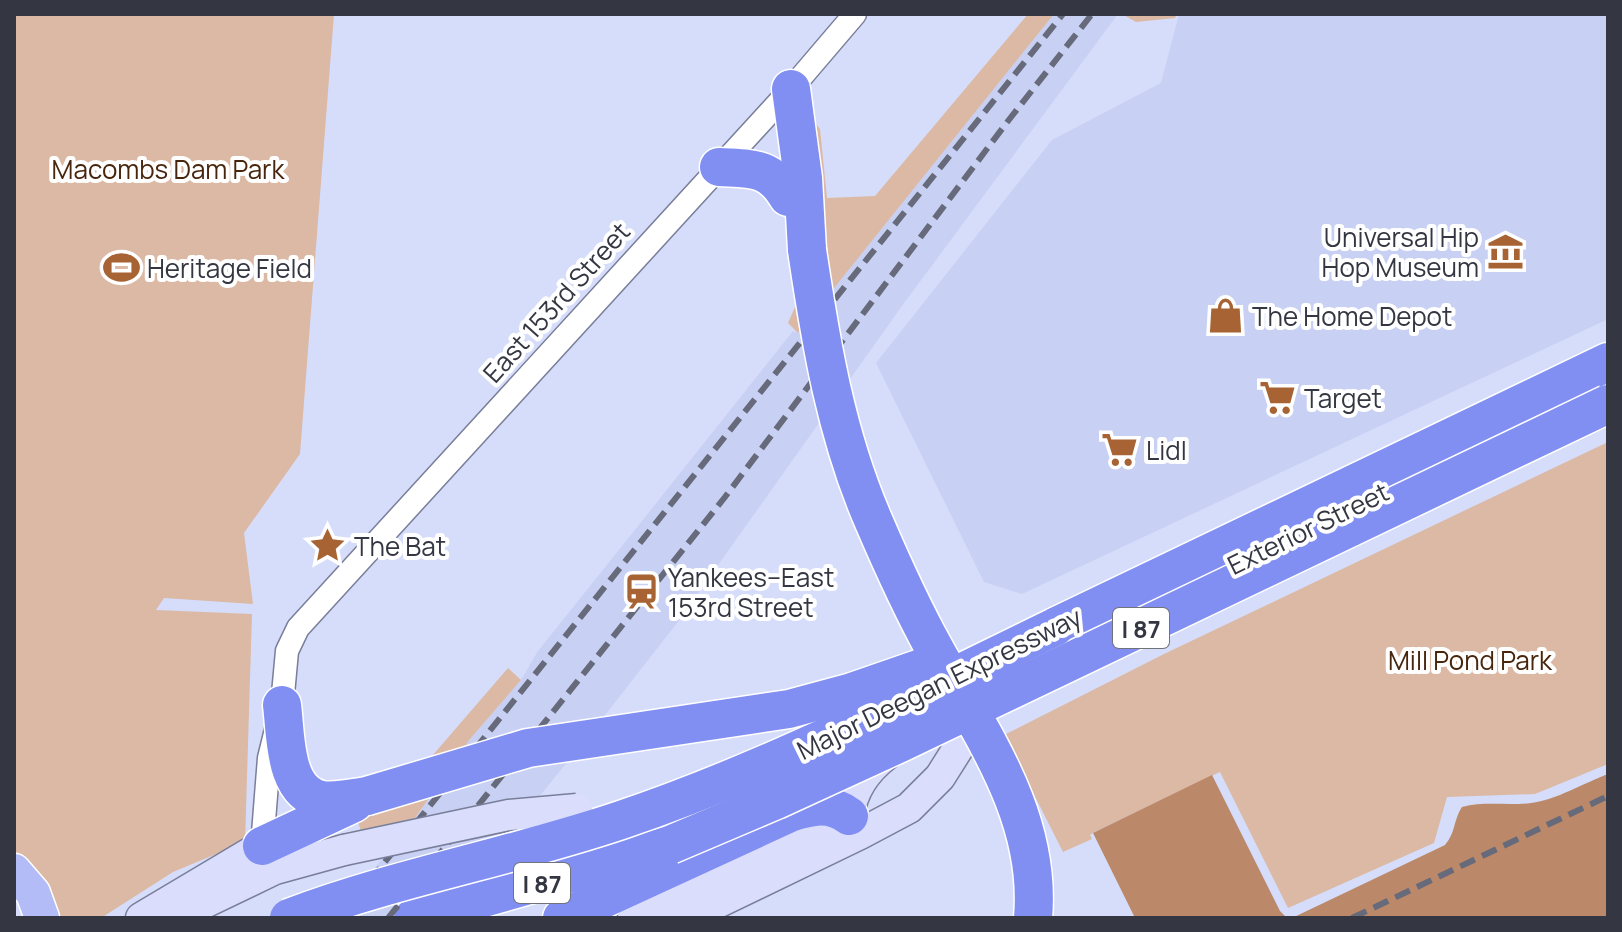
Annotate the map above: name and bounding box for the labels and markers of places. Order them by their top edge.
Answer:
place label: Universal Hip Hop Museum [1322,219,1479,285]
museum icon: Universal Hip Hop Museum [1486,233,1524,271]
sports icon: Heritage Field [102,249,140,287]
place label: Heritage Field [147,250,312,286]
shop icon: The Home Depot [1207,297,1245,335]
place label: The Home Depot [1252,298,1452,334]
supermarket icon: Target [1259,379,1297,417]
place label: Target [1304,380,1382,416]
supermarket icon: Lidl [1101,431,1139,469]
place label: Lidl [1146,432,1187,468]
place icon: The Bat [309,527,347,565]
place label: The Bat [354,528,446,564]
place label: Yankees–East 153rd Street [668,559,834,625]
station icon: Yankees–East 153rd Street [623,573,661,611]

